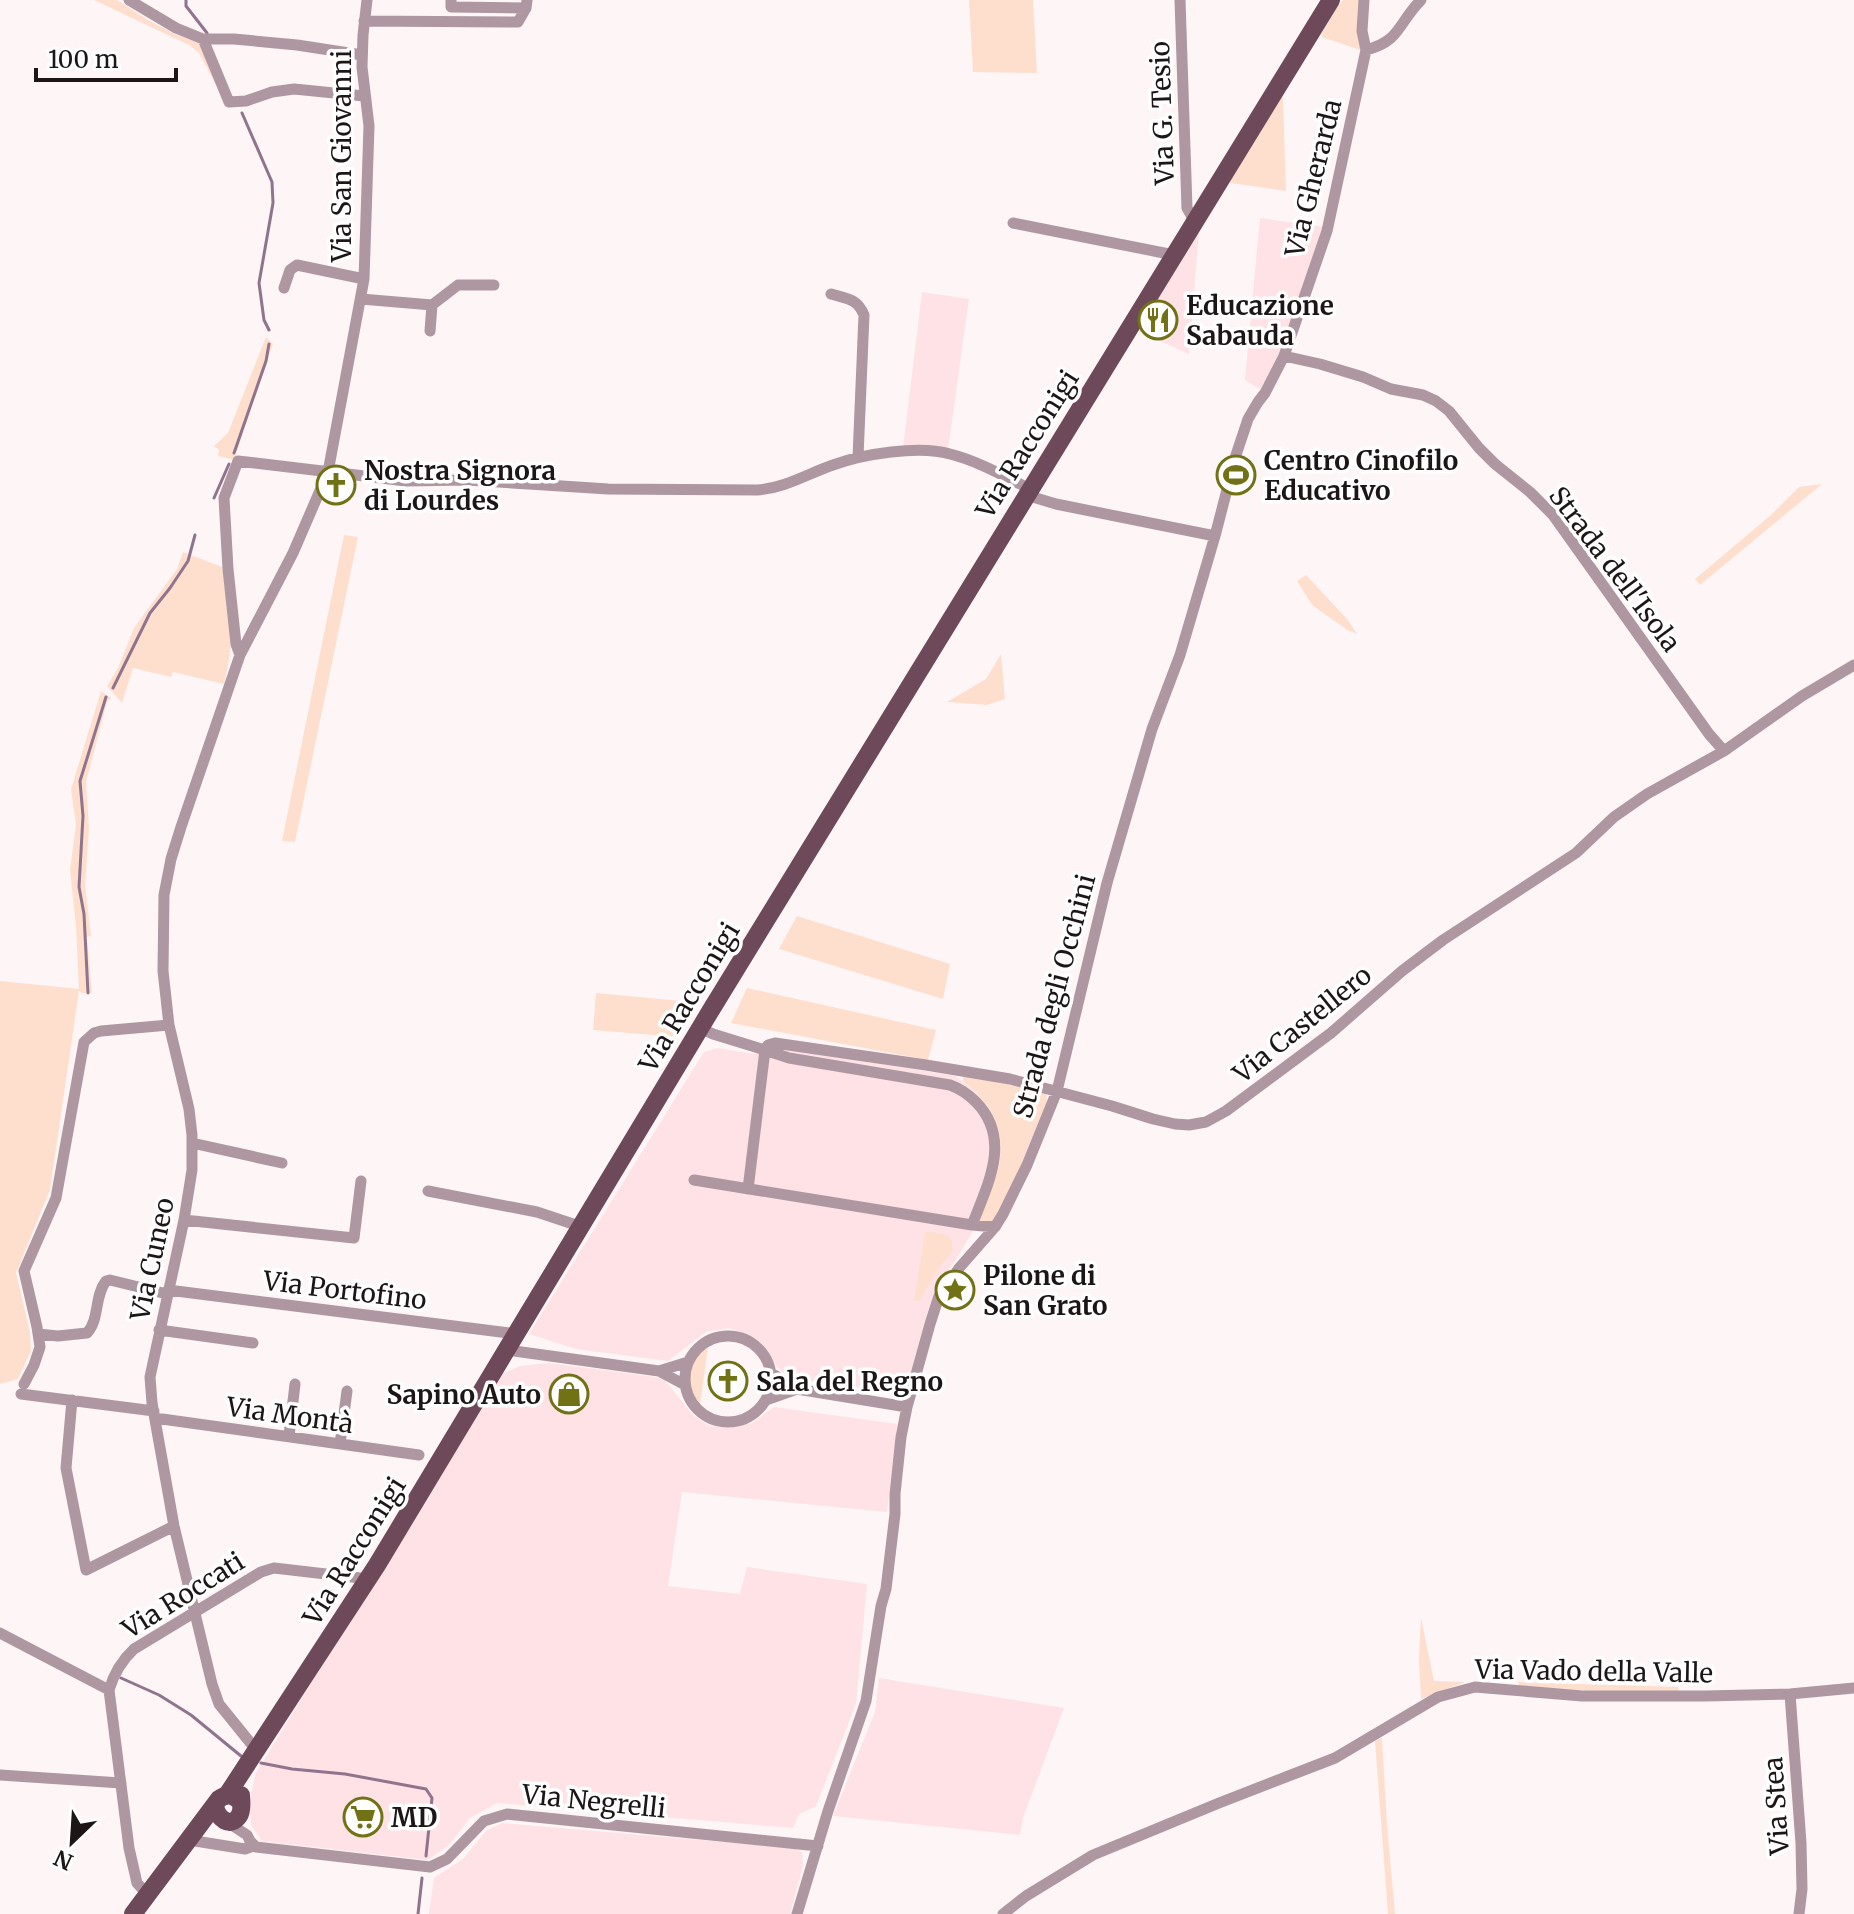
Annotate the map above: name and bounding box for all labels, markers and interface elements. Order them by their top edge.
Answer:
scale bar [36,32,176,82]
street label: Via G. Tesio [1143,41,1181,186]
text: 100 m [48,44,119,75]
street label: Via San Giovanni [325,50,358,263]
street label: Via Gherarda [1277,96,1349,261]
place label: Educazione Sabauda [1186,289,1334,352]
restaurant icon: Educazione Sabauda [1137,299,1179,341]
street label: Via Racconigi [968,364,1086,525]
place label: Centro Cinofilo Educativo [1264,444,1458,507]
place label: Nostra Signora di Lourdes [364,454,556,517]
sports icon: Centro Cinofilo Educativo [1215,454,1257,496]
church icon: Nostra Signora di Lourdes [315,464,357,506]
street label: Strada dell'Isola [1542,480,1688,658]
street label: Strada degli Occhini [1006,870,1102,1122]
street label: Via Racconigi [631,916,747,1079]
street label: Via Castellero [1225,958,1378,1090]
street label: Via Cuneo [123,1194,181,1324]
place label: Pilone di San Grato [983,1259,1107,1322]
street label: Via Portofino [260,1263,429,1316]
place icon: Pilone di San Grato [934,1269,976,1311]
church icon: Sala del Regno [707,1360,749,1402]
place label: Sala del Regno [756,1365,943,1398]
shop icon: Sapino Auto [548,1373,590,1415]
place label: Sapino Auto [386,1378,541,1411]
street label: Via Montà [224,1390,355,1440]
street label: Via Racconigi [295,1471,413,1632]
street label: Via Roccati [115,1544,250,1646]
street label: Via Vado della Valle [1474,1652,1713,1690]
street label: Via Stea [1756,1756,1796,1857]
street label: Via Negrelli [520,1777,667,1825]
supermarket icon: MD [342,1796,384,1838]
place label: MD [391,1801,437,1834]
north arrow [32,1802,112,1882]
text: N [49,1844,77,1876]

